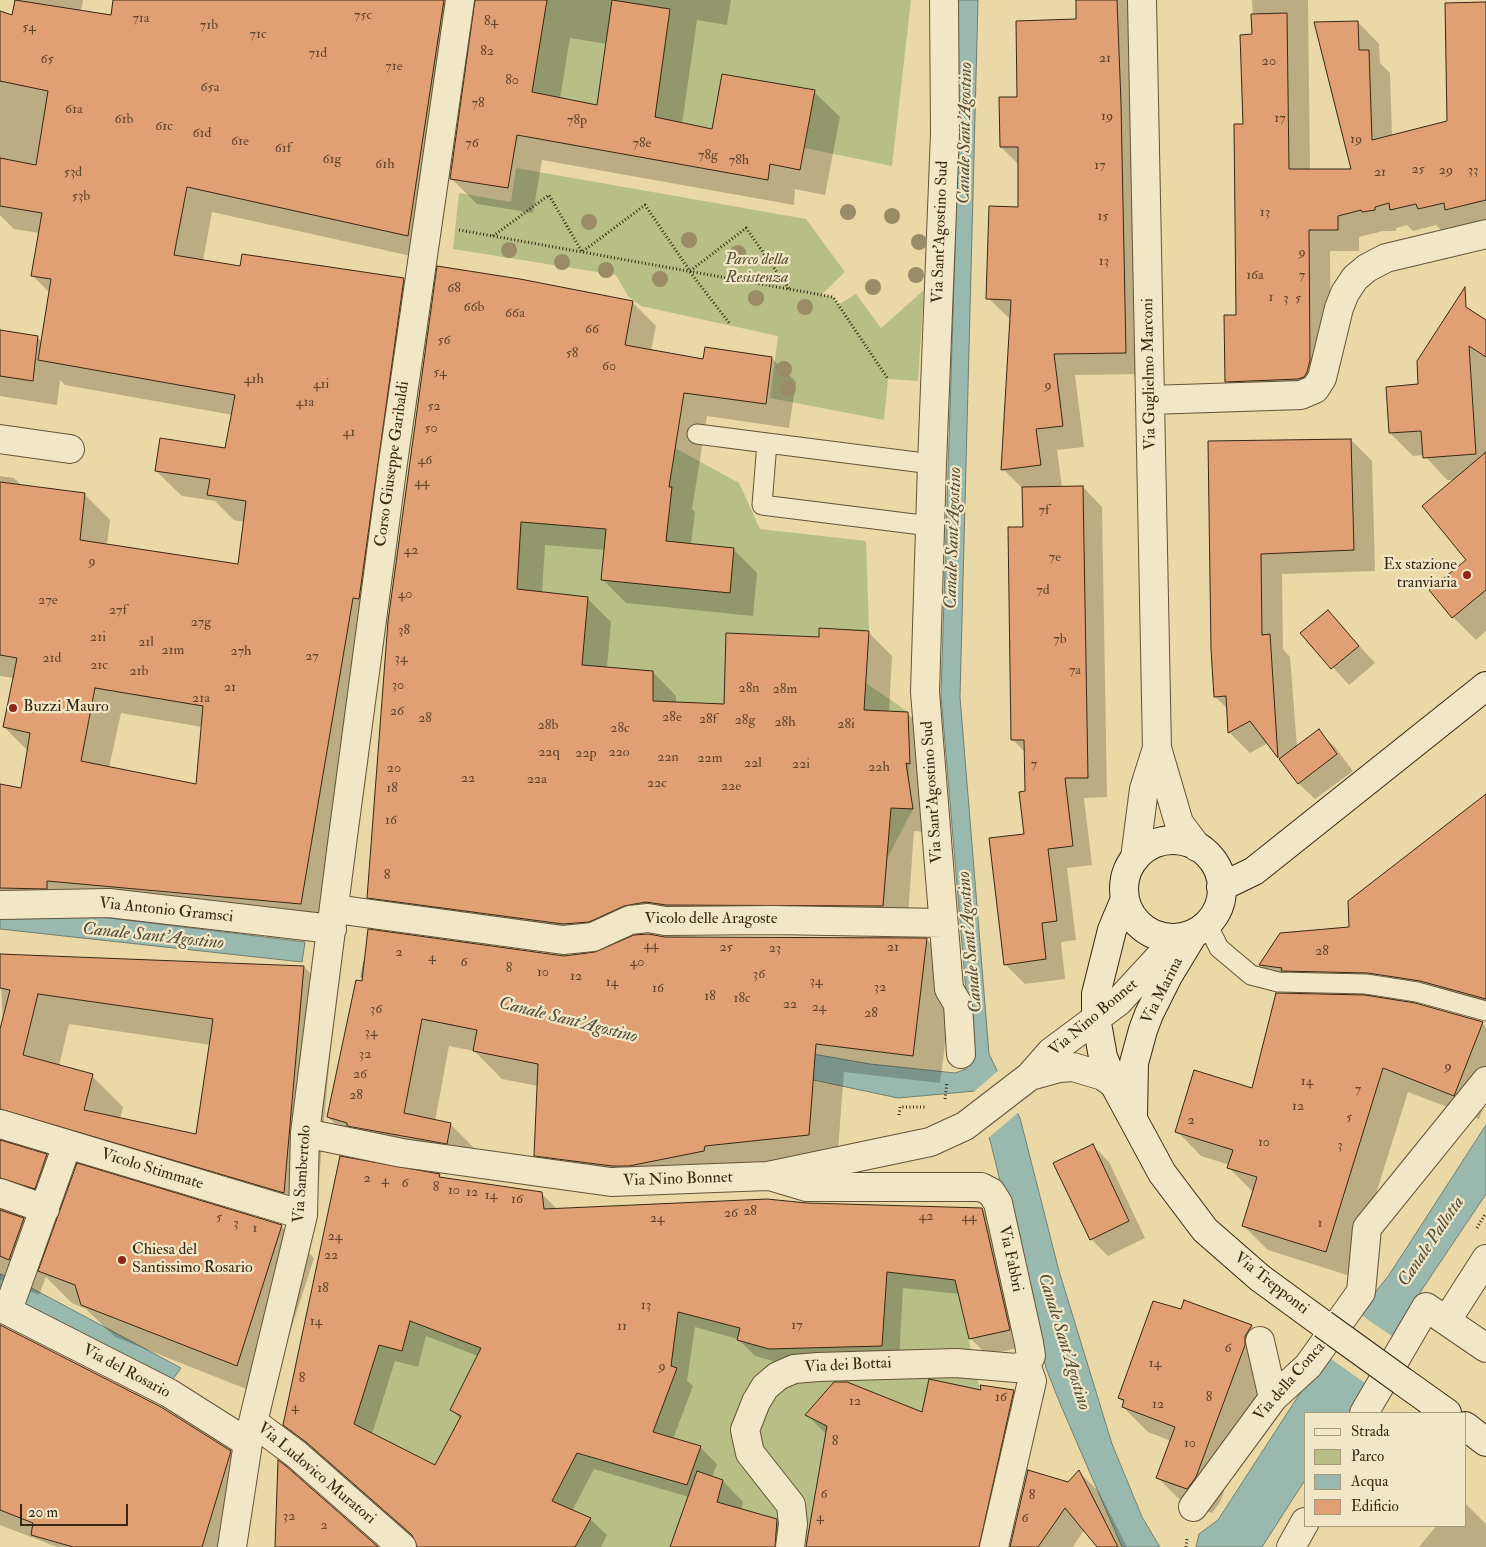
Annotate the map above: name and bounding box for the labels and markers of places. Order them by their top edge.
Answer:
place label: Ex stazione tranviaria [1383,556,1457,594]
marker: Ex stazione tranviaria [1461,569,1473,581]
place label: Buzzi Mauro [23,698,109,718]
marker: Buzzi Mauro [7,702,19,714]
place label: Chiesa del Santissimo Rosario [132,1241,253,1279]
marker: Chiesa del Santissimo Rosario [116,1254,128,1266]

